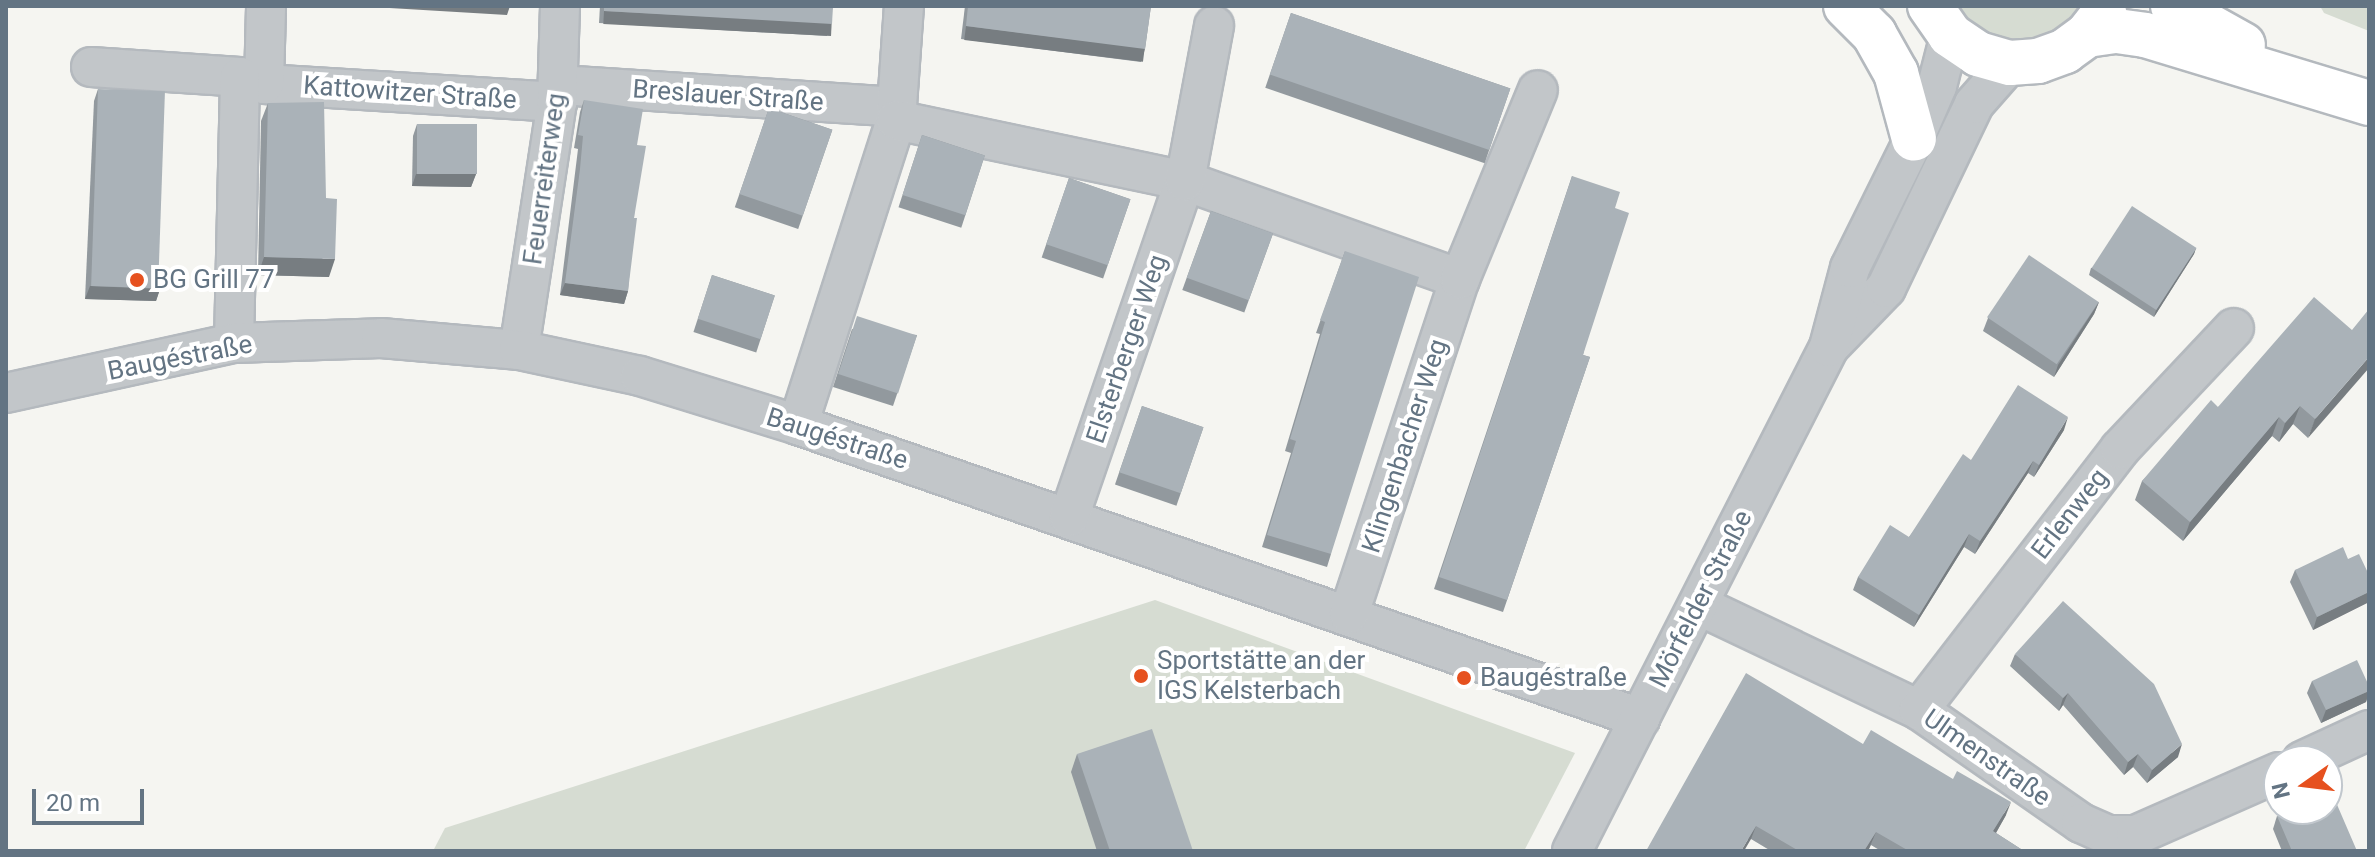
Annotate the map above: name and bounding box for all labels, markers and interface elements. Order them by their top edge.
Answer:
street label: Kattowitzer Straße [302,70,518,116]
street label: Breslauer Straße [631,74,825,118]
street label: Feuerreiterweg [518,91,572,267]
street label: Elsterberger Weg [1080,251,1174,447]
place label: BG Grill 77 [153,264,275,296]
marker: BG Grill 77 [128,271,146,289]
street label: Baugéstraße [105,329,255,387]
street label: Klingenbacher Weg [1356,335,1454,557]
street label: Baugéstraße [762,401,912,477]
street label: Erlenweg [2025,463,2115,565]
street label: Mörfelder Straße [1643,505,1759,693]
place label: Sportstätte an der IGS Kelsterbach [1157,645,1365,706]
place label: Baugéstraße [1480,662,1627,694]
marker: Sportstätte an der IGS Kelsterbach [1132,667,1150,685]
marker: Baugéstraße [1455,669,1473,687]
street label: Ulmenstraße [1918,703,2056,813]
north arrow [2263,745,2343,825]
scale bar [36,773,148,823]
text: N [2267,780,2295,801]
text: 20 m [46,789,100,817]

